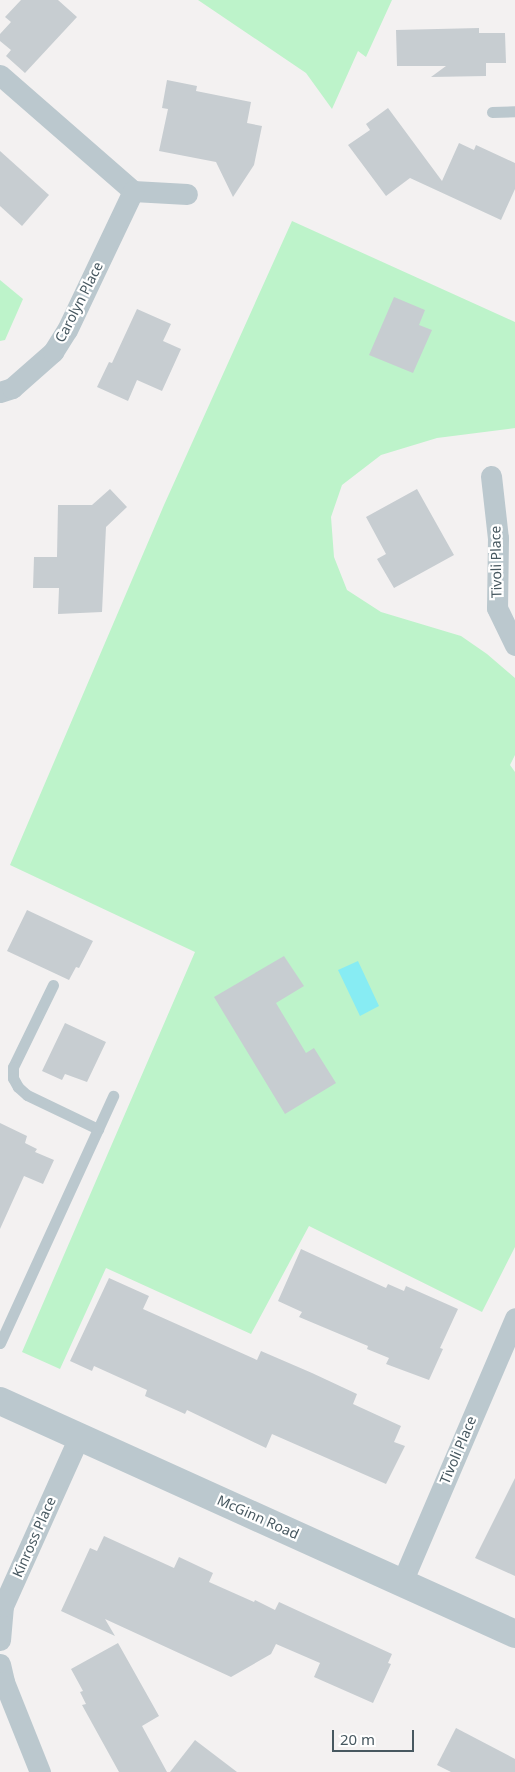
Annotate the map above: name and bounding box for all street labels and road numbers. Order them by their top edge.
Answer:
street label: Carolyn Place [51,259,107,345]
street label: Tivoli Place [487,526,505,598]
street label: Tivoli Place [436,1413,480,1487]
street label: McGinn Road [214,1491,302,1543]
street label: Kinross Place [9,1494,59,1580]

